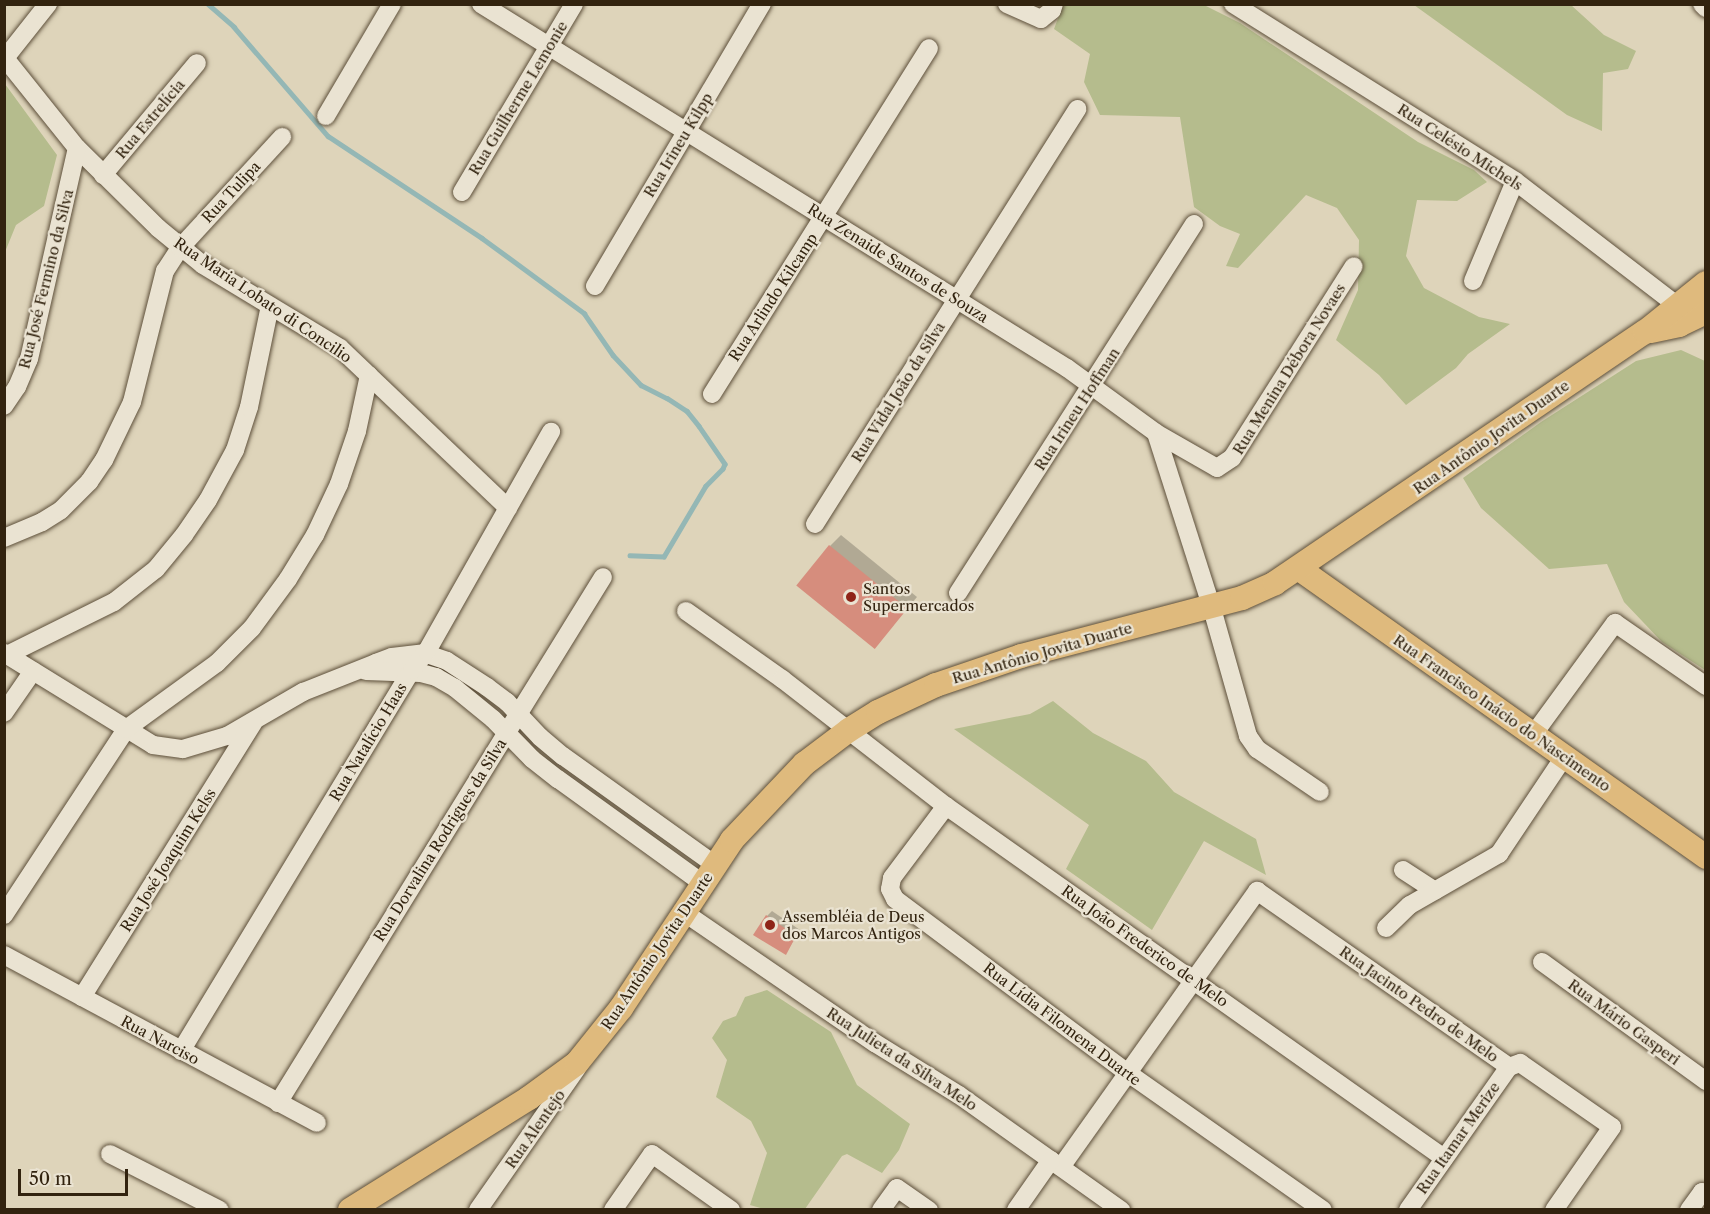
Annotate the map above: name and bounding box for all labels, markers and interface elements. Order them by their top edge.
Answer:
street label: Rua Guilherme Lemonie [465,18,571,178]
street label: Rua Estrelícia [112,76,188,162]
street label: Rua Irineu Kilpp [640,89,716,201]
street label: Rua Celésio Michels [1394,100,1526,194]
street label: Rua Tulipa [198,157,264,227]
street label: Rua José Fermino da Silva [15,187,77,371]
street label: Rua Zenaide Santos de Souza [804,200,992,326]
street label: Rua Arlindo Kilcamp [725,229,821,365]
street label: Rua Maria Lobato di Concilio [171,234,355,366]
street label: Rua Menina Débora Novaes [1229,280,1349,458]
street label: Rua Vidal João da Silva [847,318,949,466]
street label: Rua Irineu Hoffman [1031,344,1123,474]
street label: Rua Antônio Jovita Duarte [1409,376,1573,498]
place label: Santos Supermercados [863,579,974,614]
marker: Santos Supermercados [844,590,858,604]
street label: Rua Antônio Jovita Duarte [949,619,1135,687]
street label: Rua Francisco Inácio do Nascimento [1390,631,1614,795]
street label: Rua Natalício Haas [326,680,410,804]
street label: Rua Dorvalina Rodrigues da Silva [370,735,510,945]
street label: Rua José Joaquim Kelss [116,785,220,935]
street label: Rua Antônio Jovita Duarte [597,868,717,1034]
street label: Rua João Frederico de Melo [1058,881,1232,1011]
place label: Assembléia de Deus dos Marcos Antigos [782,907,925,942]
marker: Assembléia de Deus dos Marcos Antigos [763,918,777,932]
street label: Rua Jacinto Pedro de Melo [1336,942,1502,1066]
street label: Rua Lídia Filomena Duarte [979,959,1145,1089]
street label: Rua Mário Gasperi [1564,975,1684,1069]
street label: Rua Julieta da Silva Melo [823,1003,981,1115]
street label: Rua Narciso [118,1012,202,1068]
street label: Rua Itamar Merize [1412,1078,1504,1198]
street label: Rua Alentejo [501,1086,569,1172]
scale bar [21,1157,130,1195]
text: 50 m [29,1168,72,1190]

